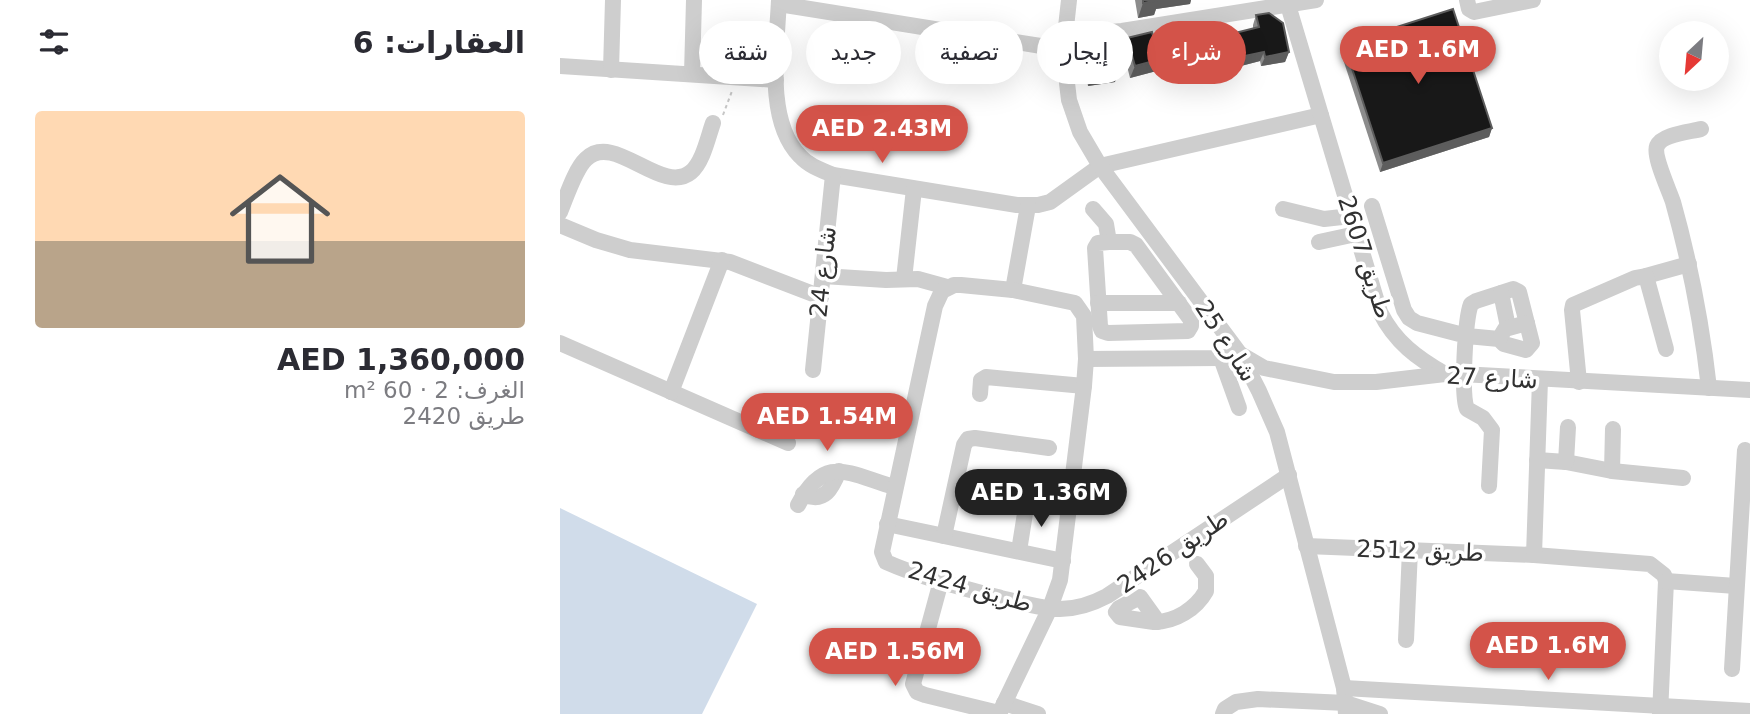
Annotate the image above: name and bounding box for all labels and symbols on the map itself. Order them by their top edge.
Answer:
north arrow [1659,21,1729,91]
pin: AED 1.6M [1346,27,1490,86]
pin: AED 2.43M [802,106,962,165]
street label: طريق 2607 [1332,192,1398,322]
street label: شارع 24 [804,225,842,319]
street label: شارع 25 [1189,295,1263,387]
street label: شارع 27 [1446,362,1538,394]
pin: AED 1.54M [747,393,907,453]
pin: AED 1.36M [961,470,1121,529]
street label: طريق 2426 [1112,505,1234,599]
street label: طريق 2512 [1356,535,1484,567]
street label: طريق 2424 [905,556,1035,618]
pin: AED 1.6M [1476,622,1620,682]
pin: AED 1.56M [815,628,975,688]

